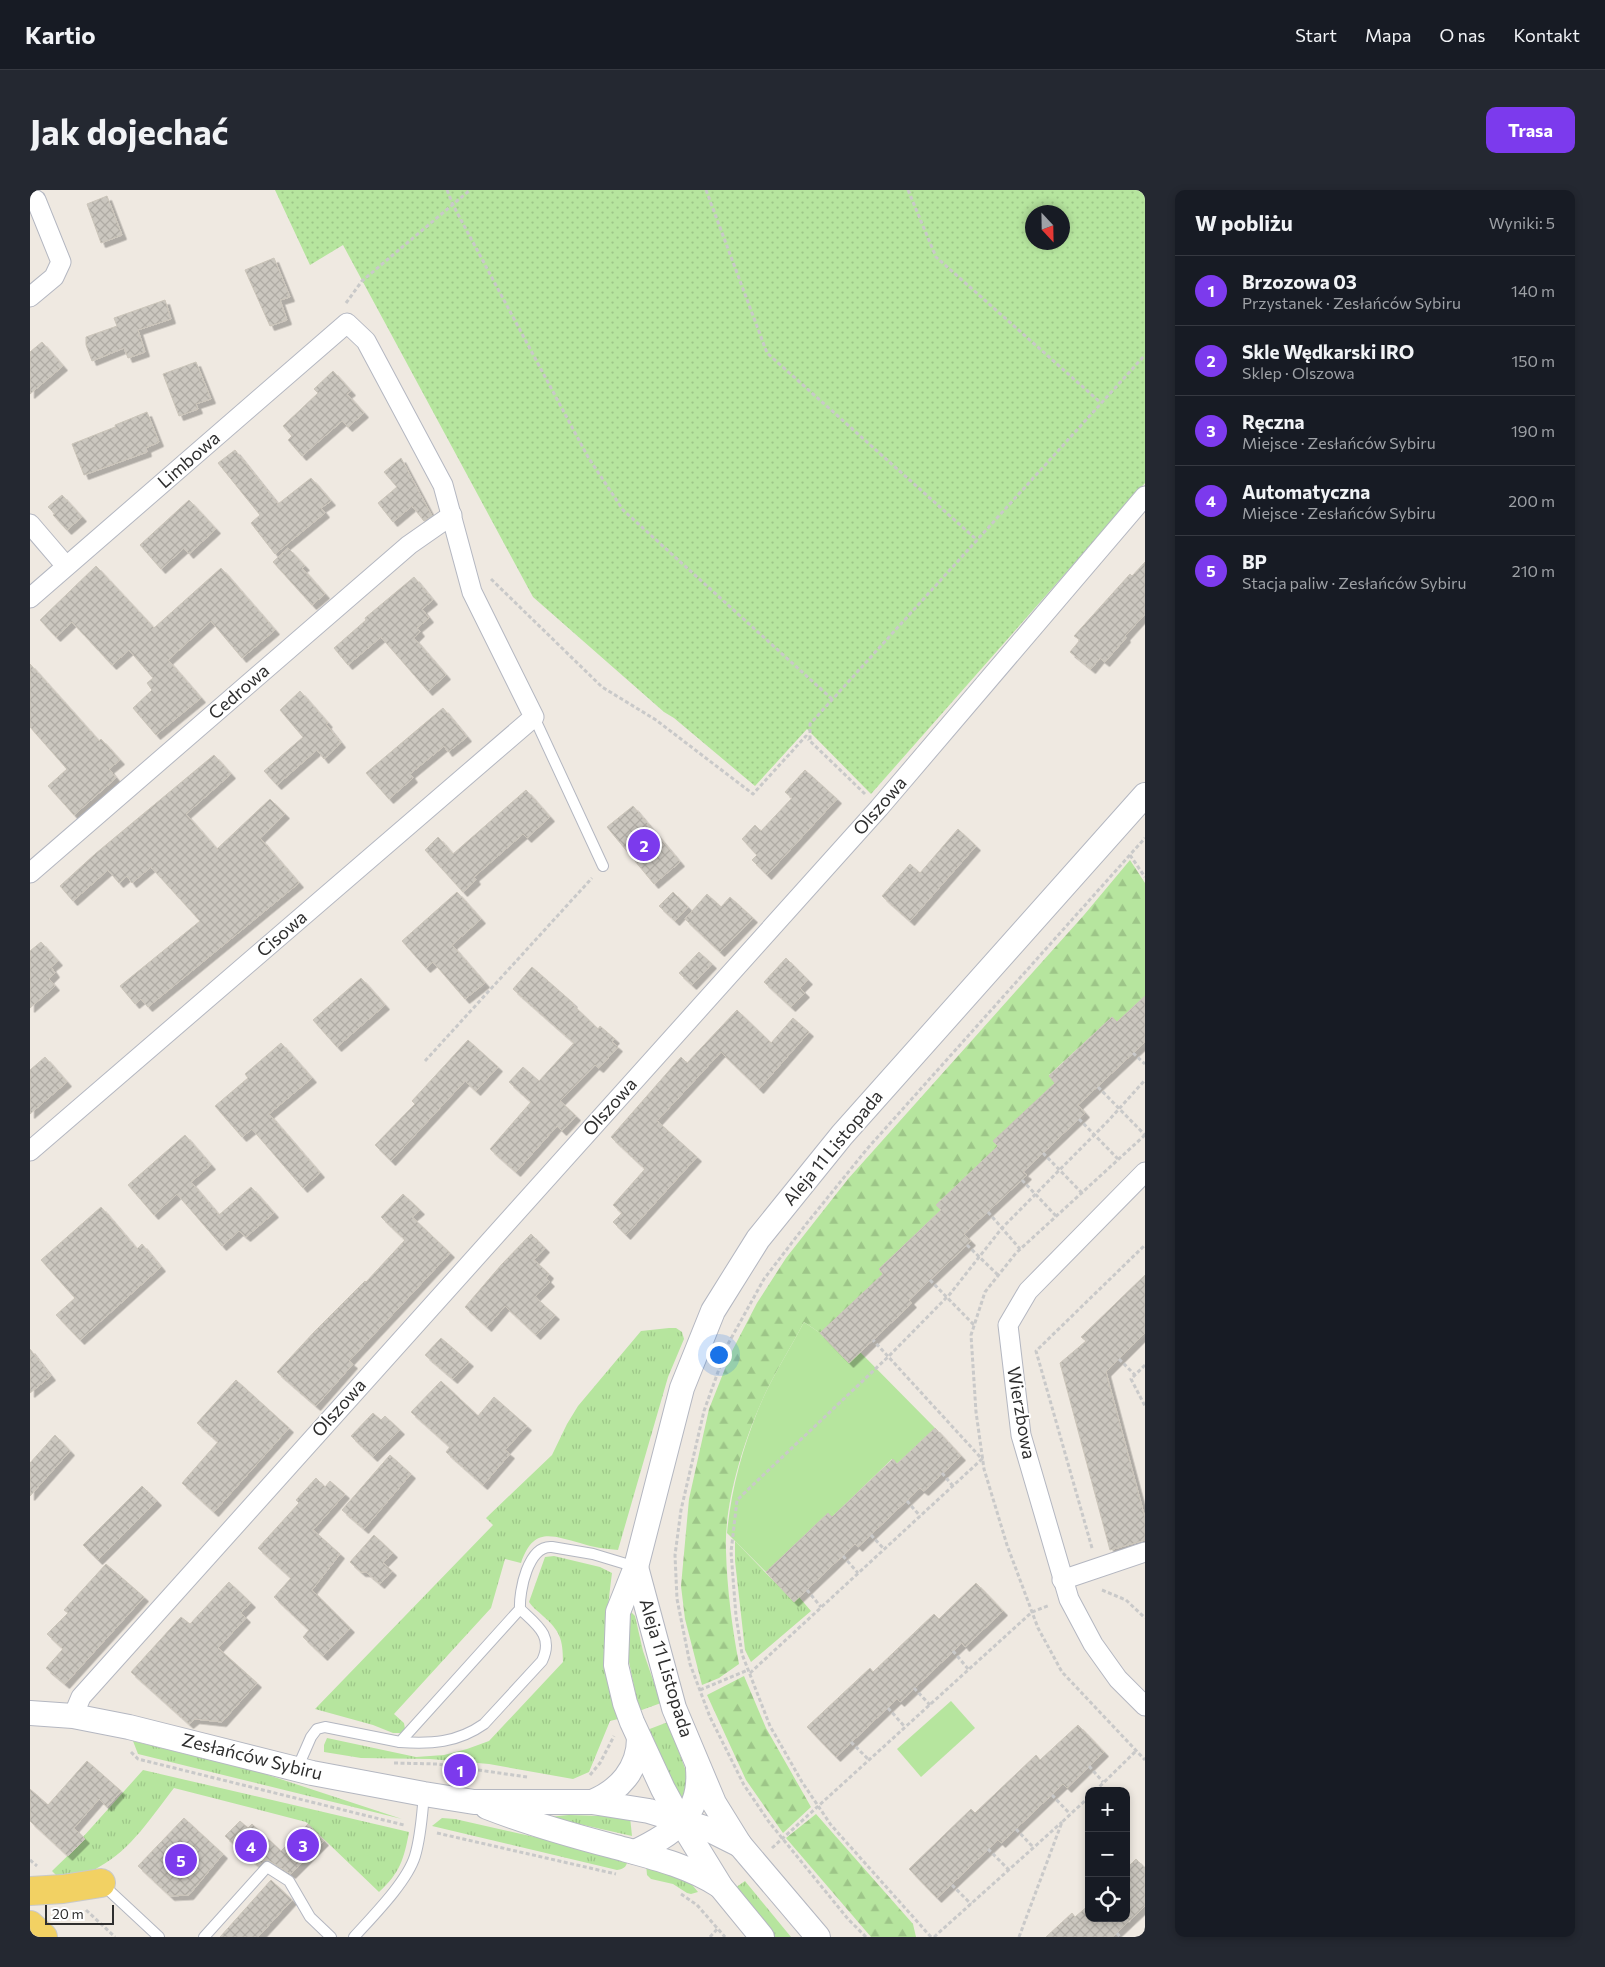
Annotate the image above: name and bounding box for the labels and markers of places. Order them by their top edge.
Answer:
pin: 2 [628,826,660,864]
pin: 1 [444,1751,476,1789]
pin: 3 [287,1826,319,1864]
pin: 4 [235,1827,267,1865]
pin: 5 [165,1841,197,1879]

